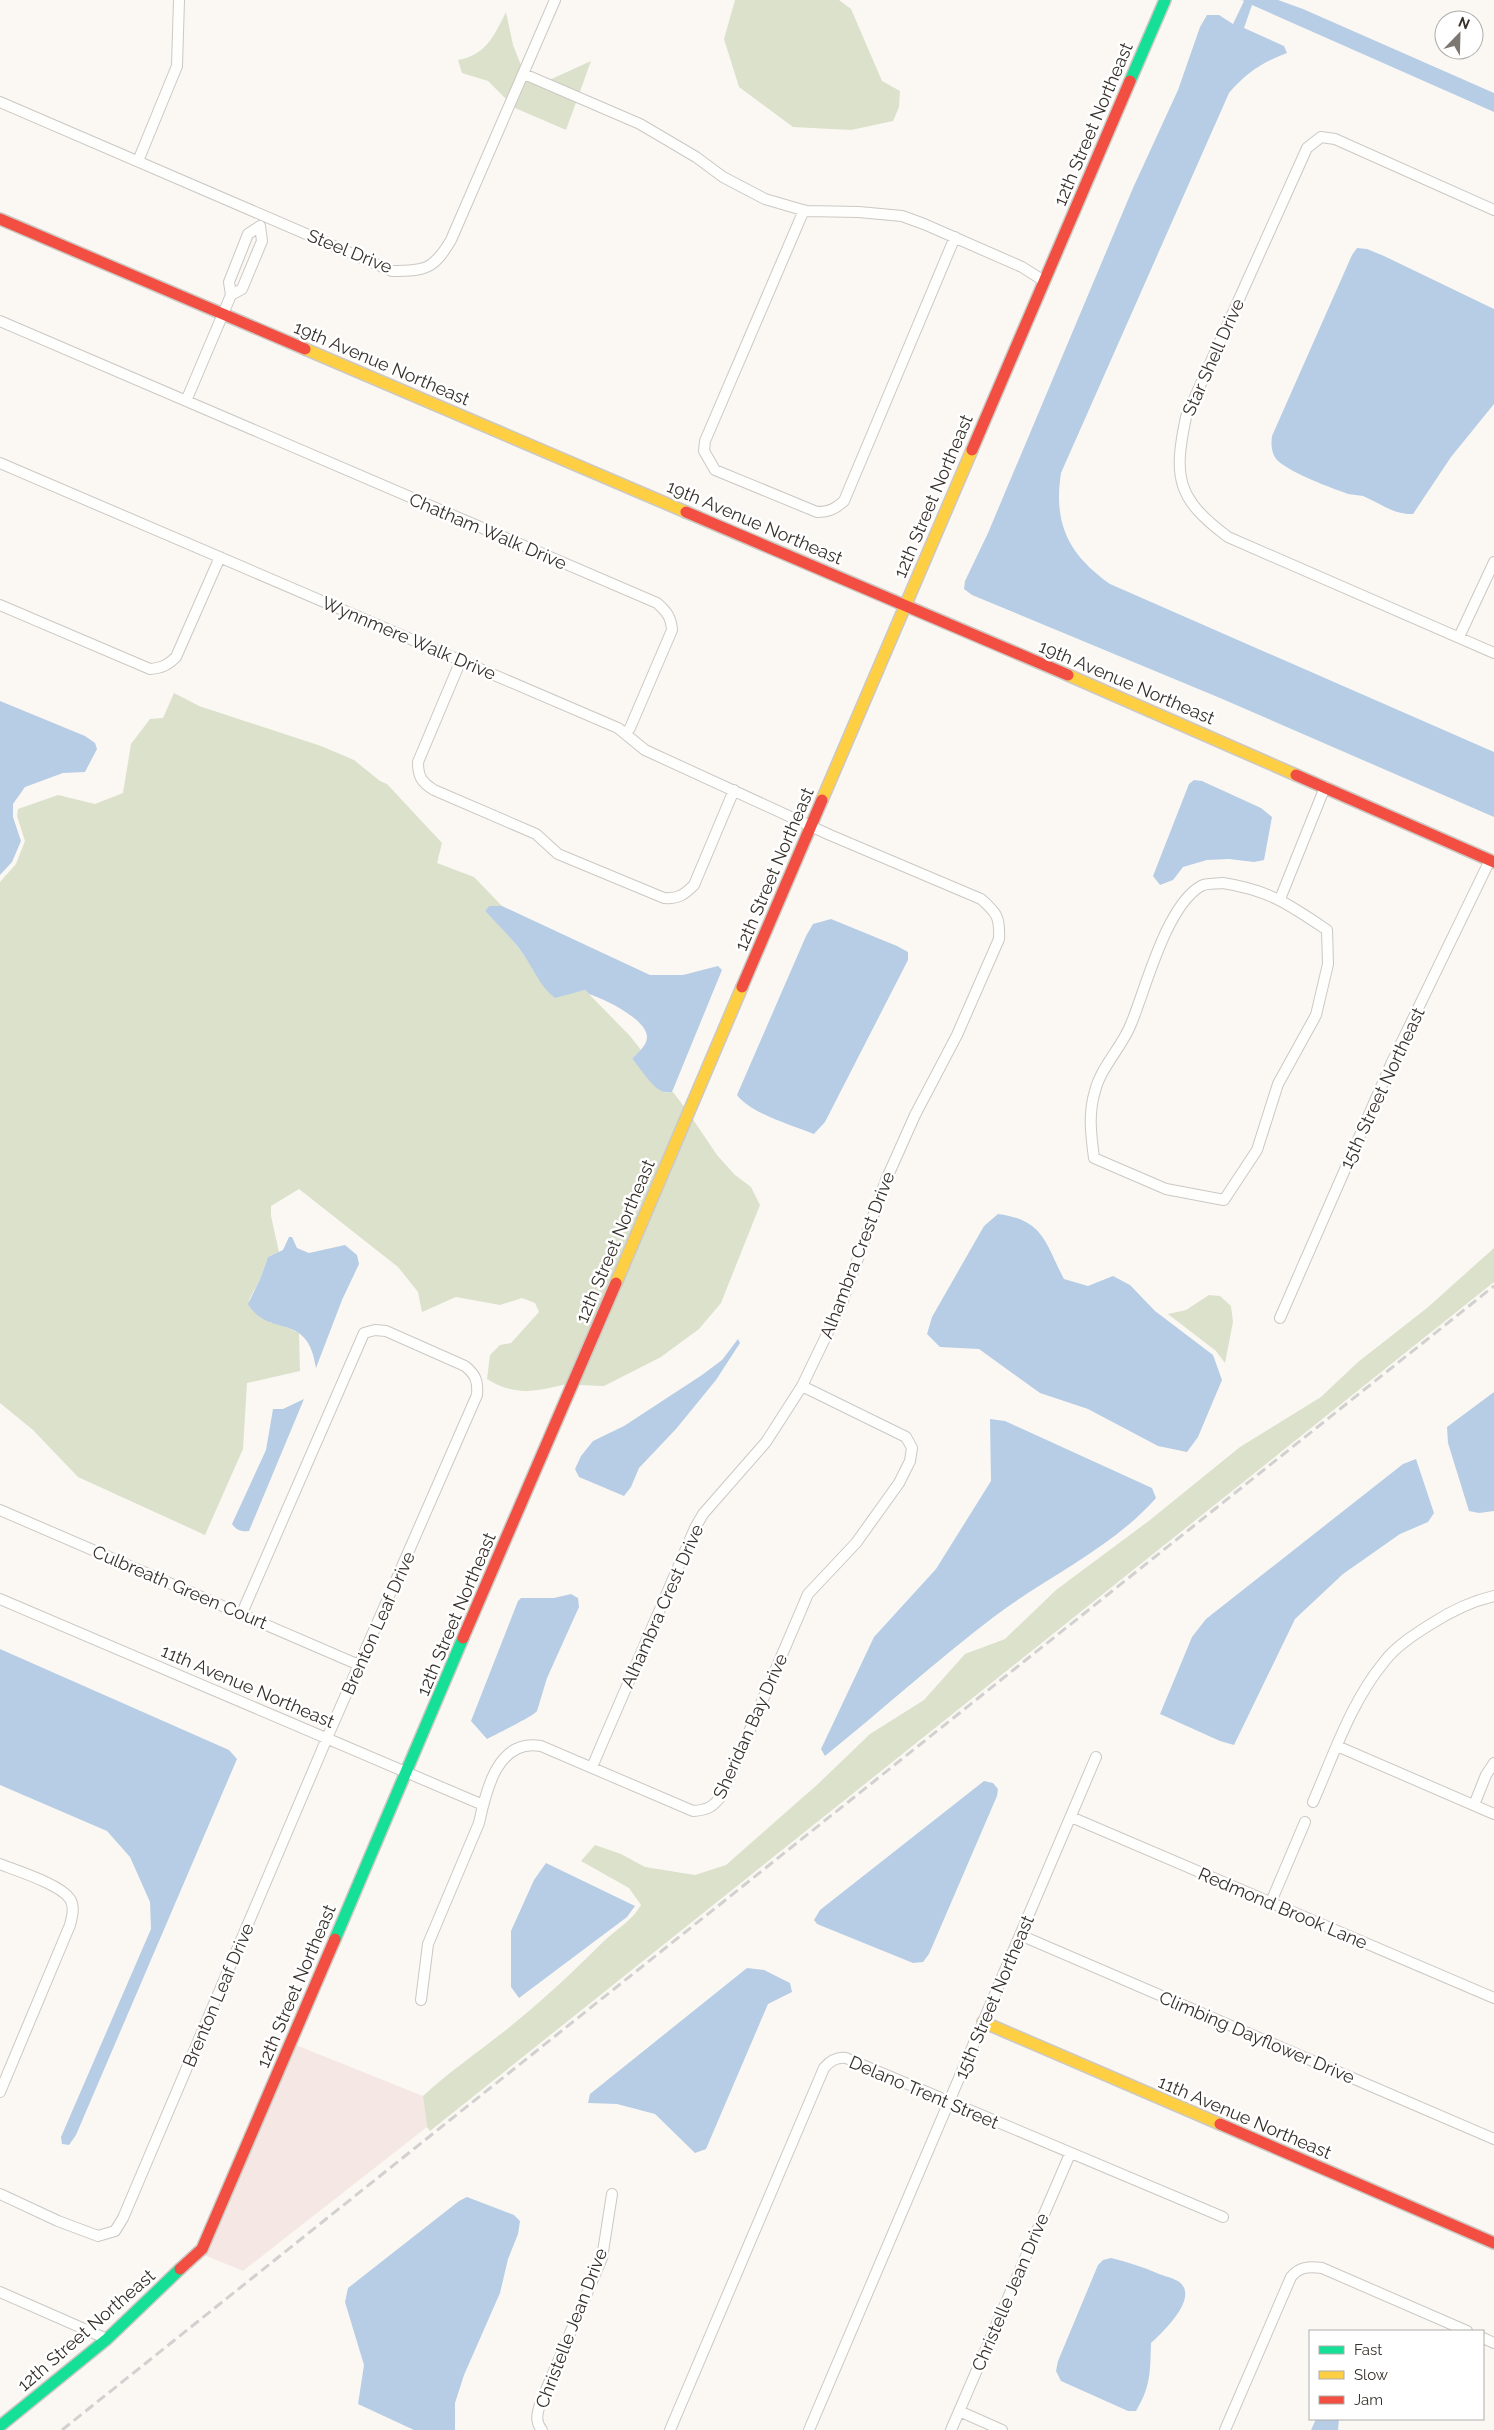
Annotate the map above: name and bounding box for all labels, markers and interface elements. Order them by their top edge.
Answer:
north arrow [1434,10,1484,60]
text: N [1456,14,1472,32]
street label: 12th Street Northeast [1049,39,1137,209]
street label: Steel Drive [304,224,396,278]
street label: Star Shell Drive [1178,295,1248,419]
street label: 19th Avenue Northeast [291,316,473,410]
street label: 12th Street Northeast [889,411,977,581]
street label: 19th Avenue Northeast [664,475,846,569]
street label: Chatham Walk Drive [406,488,570,574]
street label: Wynnmere Walk Drive [319,592,499,684]
street label: 19th Avenue Northeast [1036,635,1218,729]
street label: 12th Street Northeast [730,784,818,954]
street label: 15th Street Northeast [1335,1004,1429,1172]
street label: 12th Street Northeast [571,1156,659,1326]
street label: Alhambra Crest Drive [815,1168,899,1341]
street label: Alhambra Crest Drive [616,1521,708,1691]
street label: 12th Street Northeast [412,1529,500,1699]
street label: Culbreath Green Court [89,1541,271,1633]
street label: Brenton Leaf Drive [337,1548,419,1698]
street label: 11th Avenue Northeast [158,1640,338,1732]
street label: Sheridan Bay Drive [709,1650,792,1802]
street label: Redmond Brook Lane [1195,1863,1371,1953]
street label: 12th Street Northeast [252,1901,340,2071]
street label: 15th Street Northeast [950,1912,1038,2082]
street label: Brenton Leaf Drive [178,1919,258,2070]
street label: Climbing Dayflower Drive [1156,1986,1358,2088]
street label: Delano Trent Street [846,2051,1002,2133]
street label: 11th Avenue Northeast [1155,2071,1335,2163]
street label: Christelle Jean Drive [967,2209,1053,2374]
street label: Christelle Jean Drive [531,2245,611,2411]
street label: 12th Street Northeast [13,2265,159,2395]
legend [1309,2330,1484,2420]
text: Fast [1354,2341,1382,2359]
text: Slow [1354,2366,1388,2384]
text: Jam [1354,2391,1383,2409]

